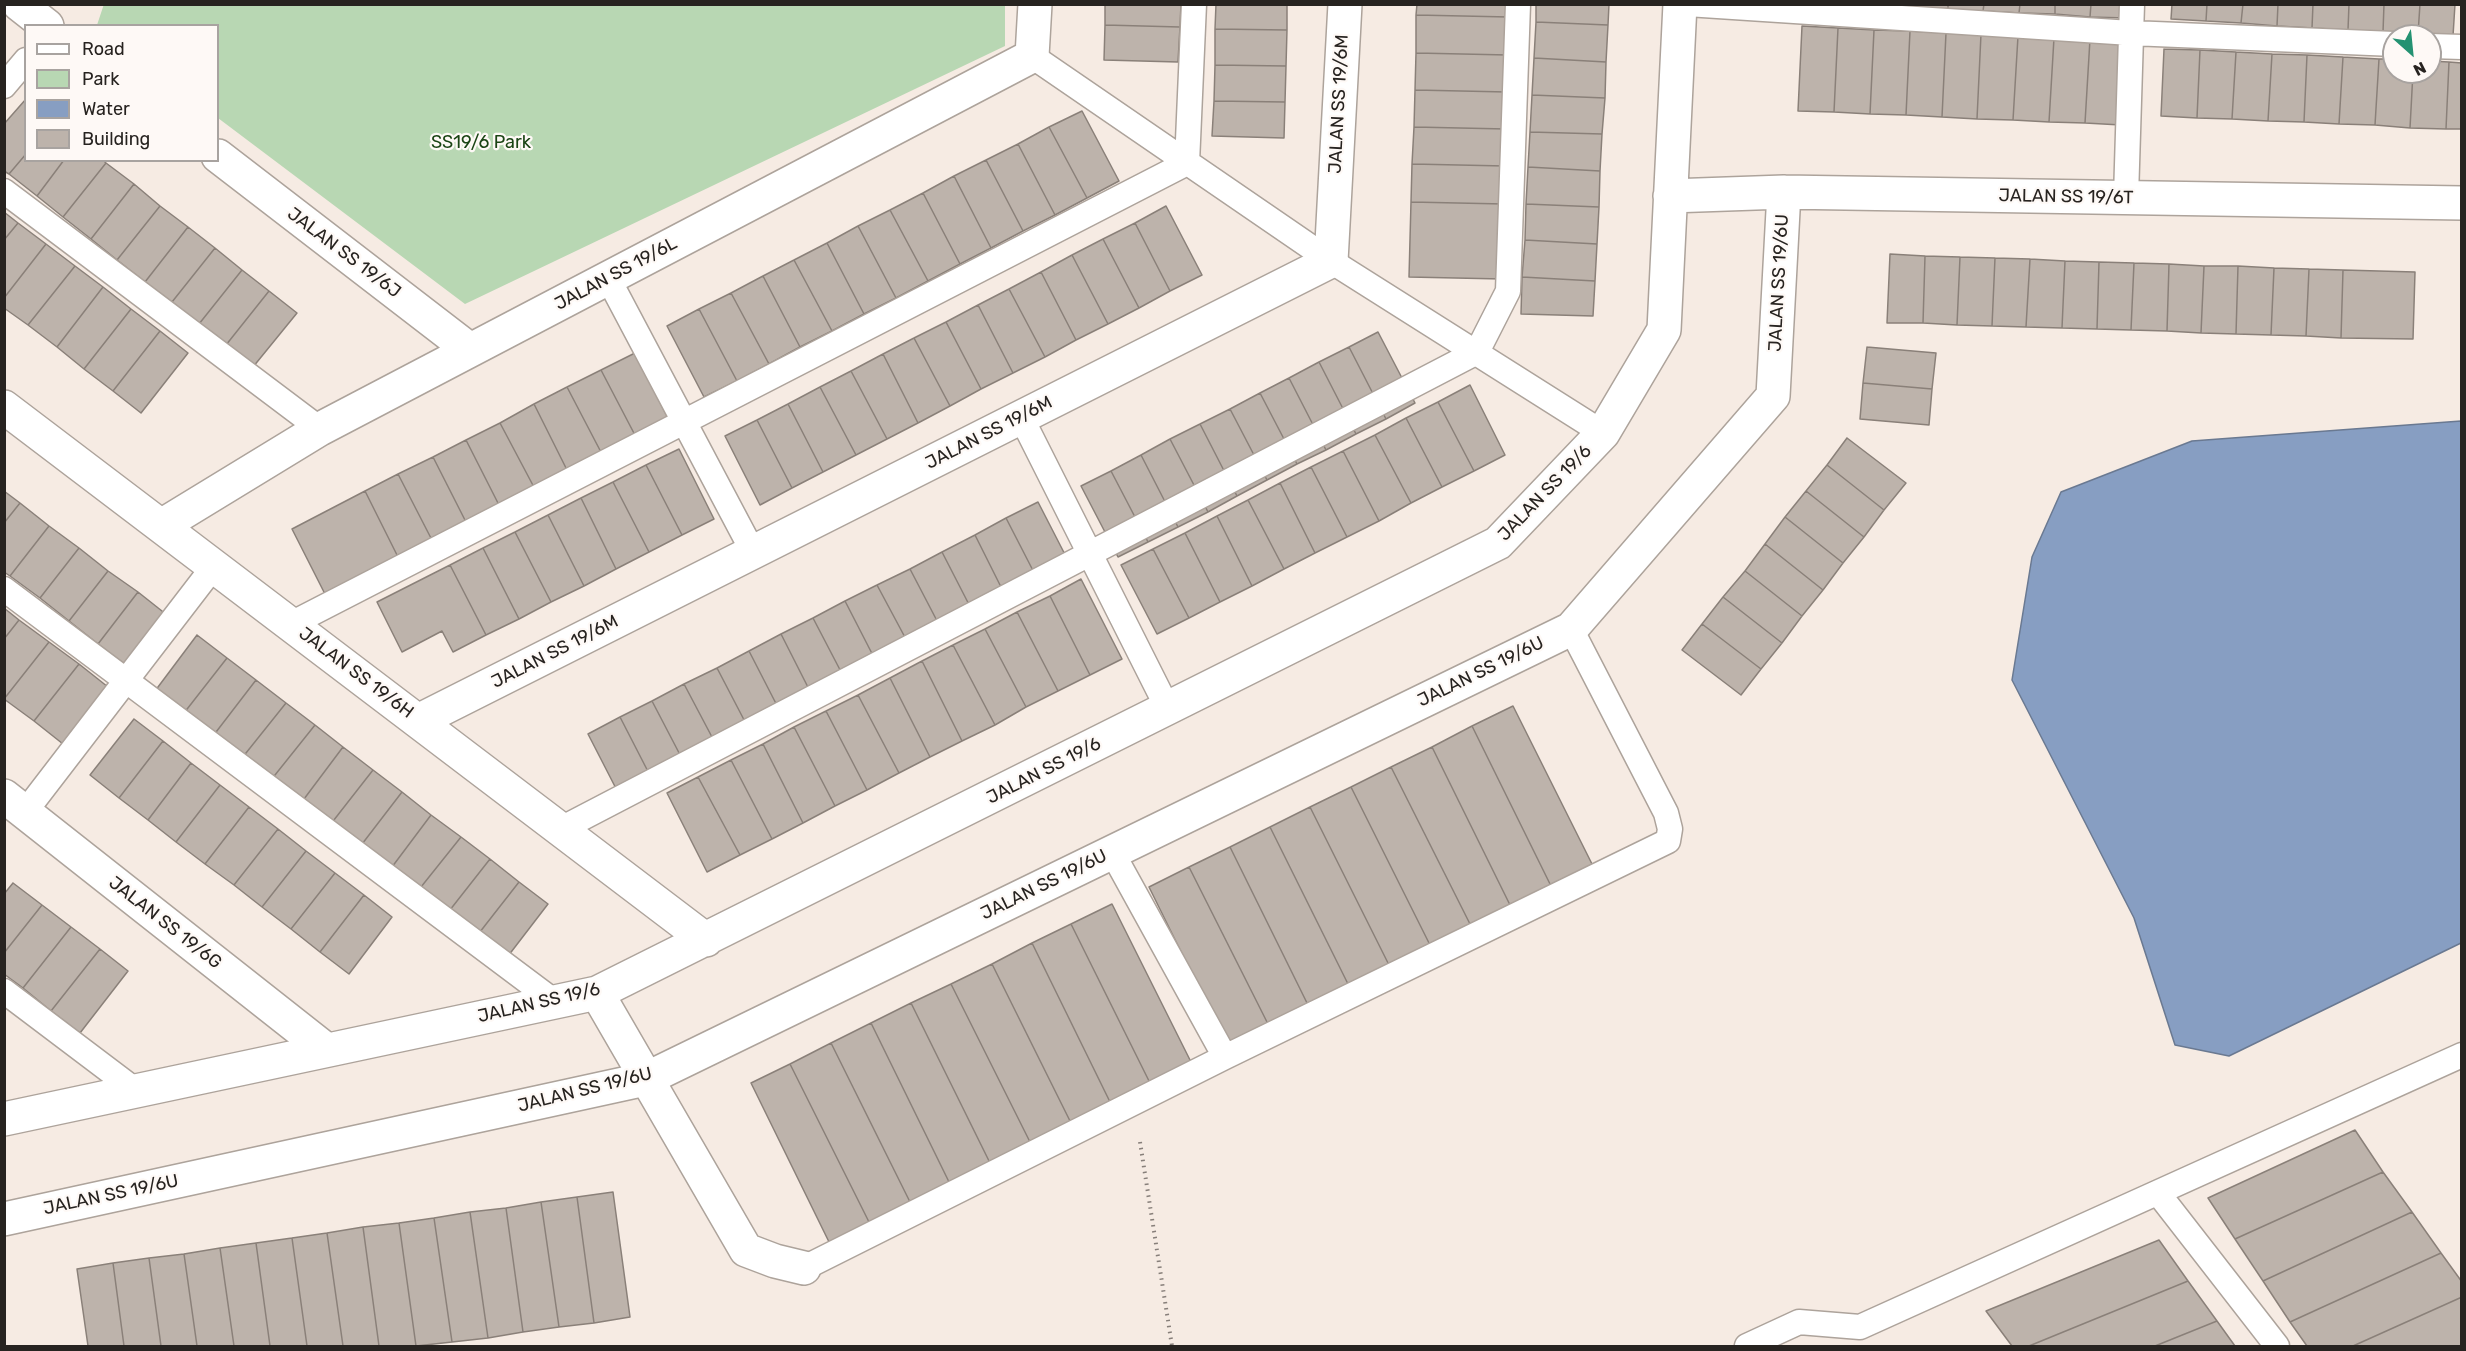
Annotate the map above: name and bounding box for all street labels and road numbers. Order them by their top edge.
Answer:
street label: JALAN SS 19/6M [1325,34,1353,174]
street label: JALAN SS 19/6T [1998,185,2134,209]
street label: JALAN SS 19/6J [283,203,405,303]
street label: JALAN SS 19/6U [1765,214,1793,352]
street label: JALAN SS 19/6L [551,233,681,315]
street label: JALAN SS 19/6M [922,392,1056,474]
street label: JALAN SS 19/6 [1494,440,1596,546]
street label: JALAN SS 19/6M [488,611,622,693]
street label: JALAN SS 19/6H [294,623,418,723]
street label: JALAN SS 19/6U [1414,632,1548,712]
street label: JALAN SS 19/6 [983,733,1105,809]
street label: JALAN SS 19/6U [977,845,1111,925]
street label: JALAN SS 19/6G [104,872,226,974]
street label: JALAN SS 19/6 [476,978,602,1028]
street label: JALAN SS 19/6U [516,1063,654,1117]
street label: JALAN SS 19/6U [41,1170,181,1220]

